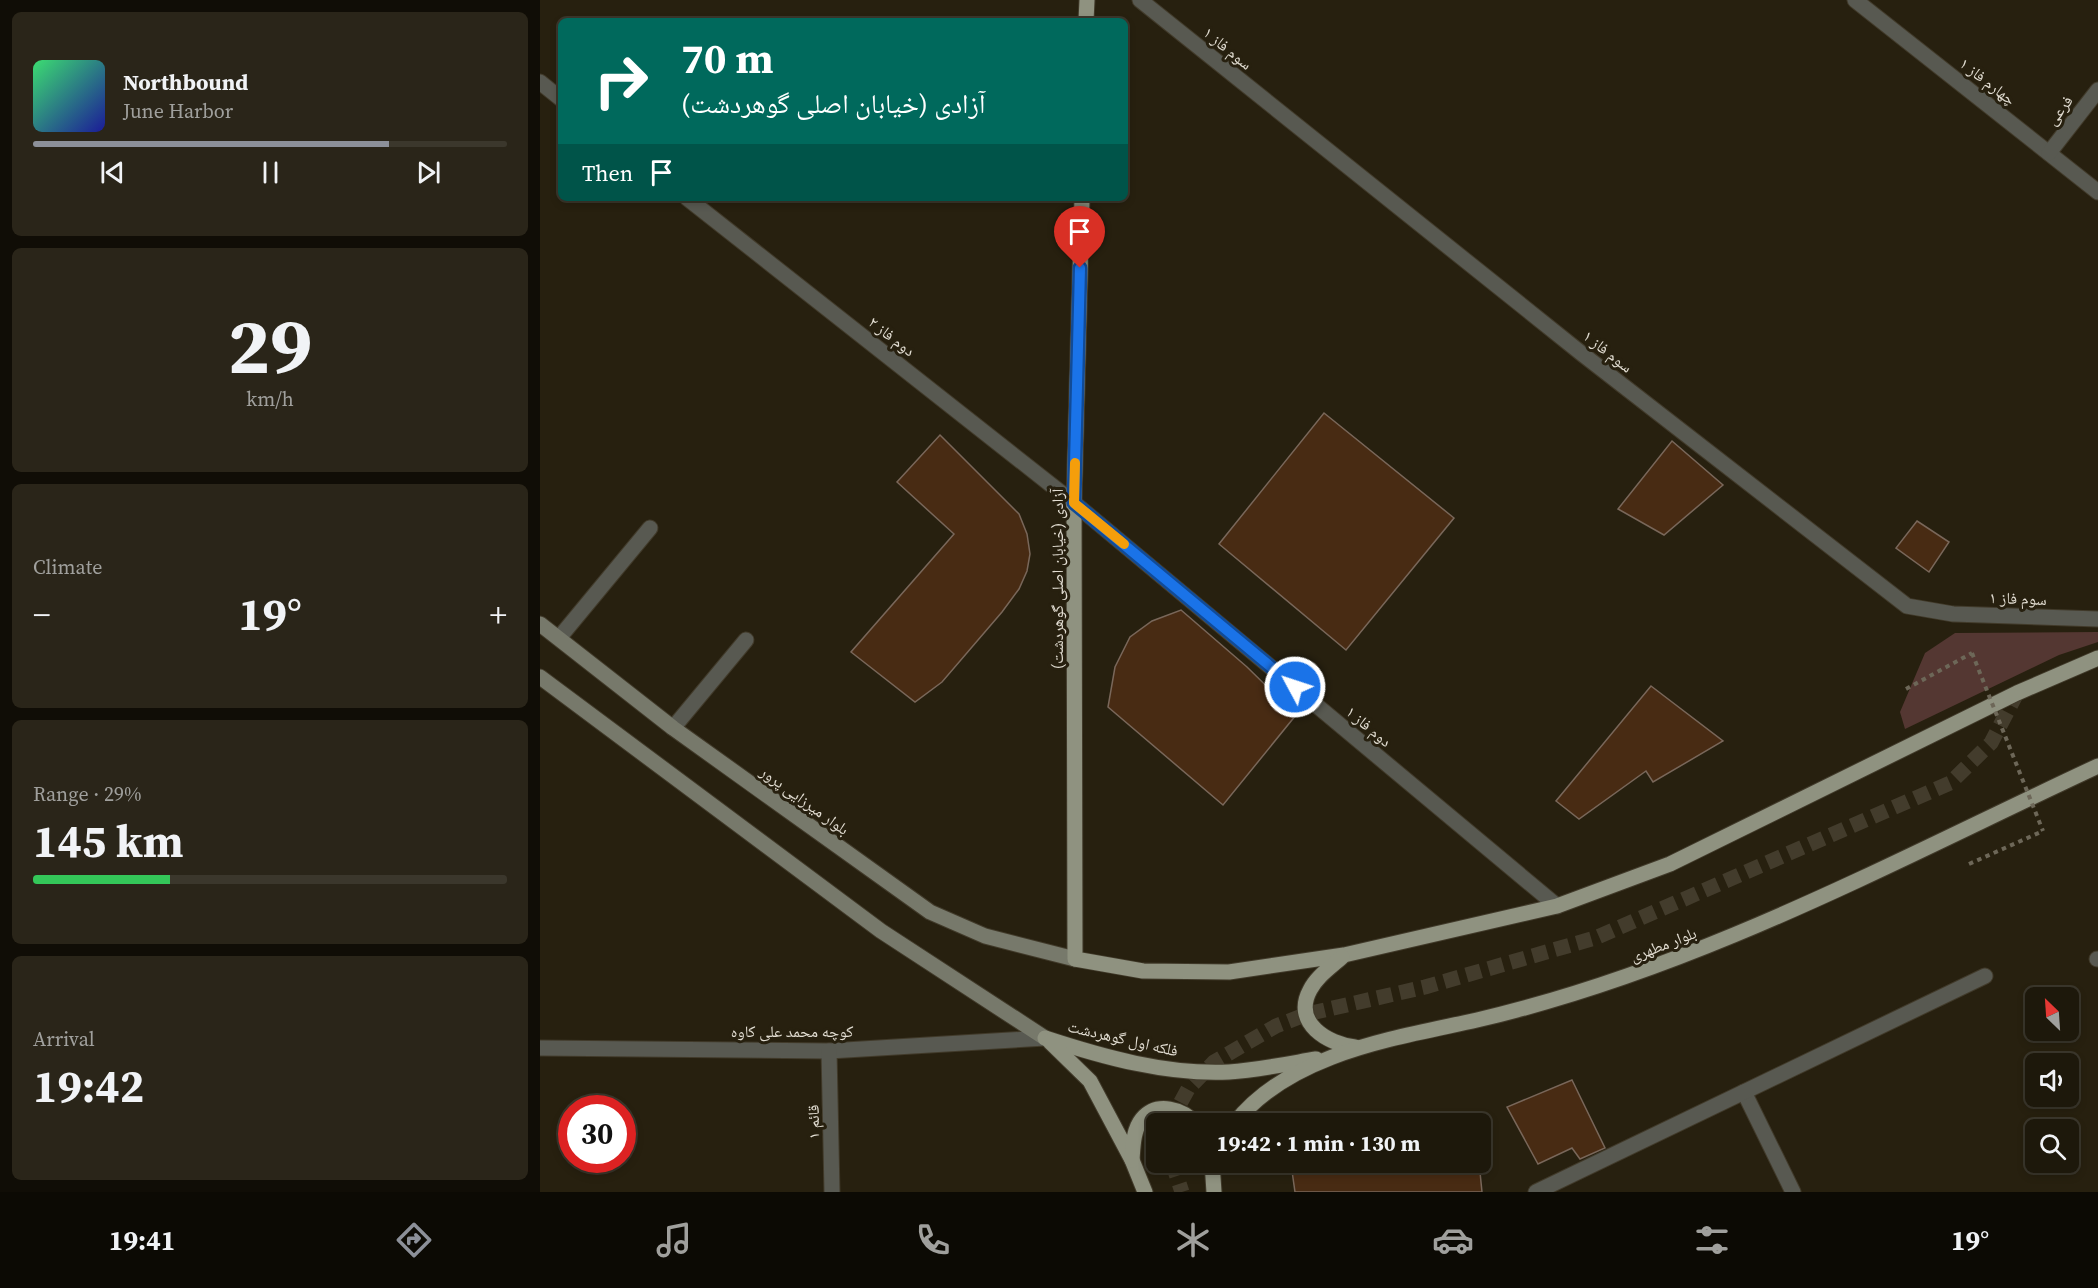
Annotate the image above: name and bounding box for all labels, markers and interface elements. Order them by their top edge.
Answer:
street label: سوم فاز ۱ [1199,21,1257,75]
text: 70 m [681,29,774,87]
icon: right [582,42,660,120]
street label: چهارم فاز ۱ [1955,52,2021,110]
text: Northbound [123,67,248,97]
text: آزادی (خیابان اصلی گوهردشت) [681,85,985,122]
street label: فرعی [2040,91,2078,129]
text: June Harbor [123,97,233,125]
icon: previous [96,156,129,189]
icon: pause [254,156,287,189]
icon: next [412,156,445,189]
icon: arrive [645,156,678,189]
text: Then [582,158,633,188]
pin [1054,206,1105,268]
icon: arrive [1063,215,1096,248]
text: 29 [228,292,312,399]
street label: دوم فاز ۲ [864,311,920,361]
street label: سوم فاز ۱ [1579,325,1637,377]
text: km/h [246,385,294,413]
street label: آزادی (خیابان اصلی گوهردشت) [1046,488,1068,669]
text: Climate [33,553,102,581]
text: 19° [238,583,302,645]
street label: سوم فاز ۱ [1989,586,2047,610]
text: − [33,592,51,637]
text: + [489,592,507,637]
position arrow [1263,655,1327,719]
street label: دوم فاز ۱ [1341,700,1397,752]
street label: بلوار میرزایی پرور [755,760,854,840]
text: Range · 29% [33,780,142,808]
text: 145 km [33,810,184,872]
street label: بلوار مطهری [1627,921,1699,967]
north arrow [2025,987,2079,1041]
map controls [2025,987,2079,1173]
street label: فلکه اول گوهردشت [1066,1015,1180,1061]
street label: کوچه محمد علی کاوه [731,1020,854,1042]
text: Arrival [33,1025,95,1053]
button: sound [2025,1053,2079,1107]
text: 19:42 [33,1055,144,1117]
speed limit sign: 30 [558,1095,636,1173]
street label: قائم ۱ [802,1105,824,1139]
button: search [2025,1119,2079,1173]
text: 19:42 · 1 min · 130 m [1217,1128,1420,1158]
icon: directions [393,1219,435,1261]
icon: music [653,1219,695,1261]
icon: phone [912,1219,954,1261]
icon: climate [1172,1219,1214,1261]
icon: car [1432,1219,1474,1261]
icon: filters [1691,1219,1733,1261]
text: 19:41 [109,1222,175,1259]
text: 19° [1951,1222,1989,1259]

